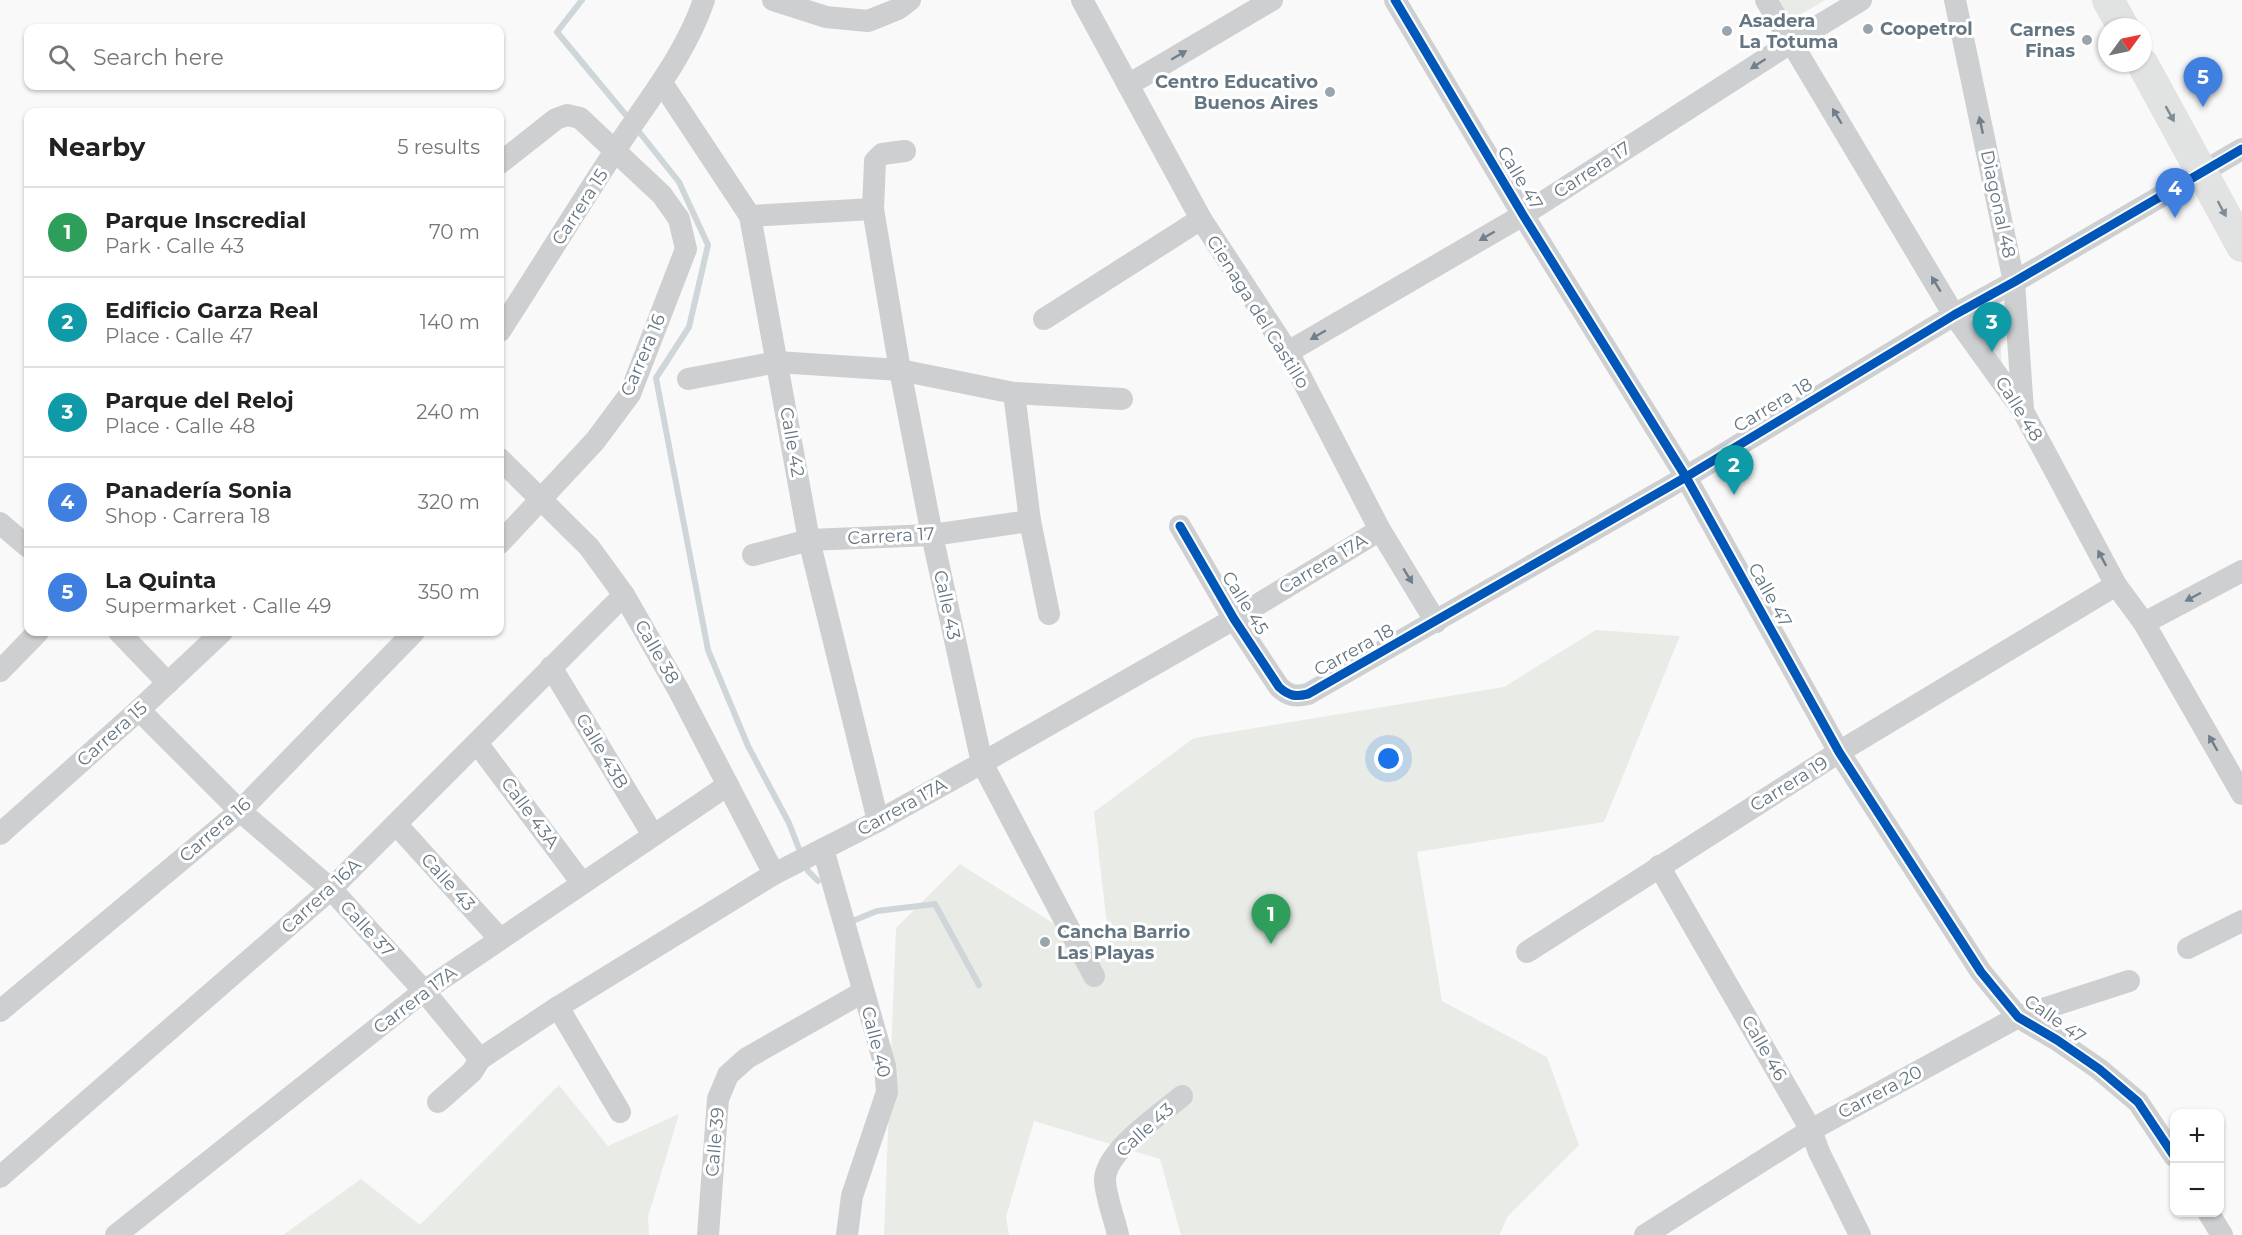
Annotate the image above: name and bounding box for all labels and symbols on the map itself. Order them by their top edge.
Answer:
place label: Asadera La Totuma [1738,10,1838,53]
place label: Coopetrol [1880,18,1973,40]
north arrow [2098,18,2152,72]
place label: Carnes Finas [2010,19,2075,62]
marker: Coopetrol [1861,22,1875,36]
marker: Asadera La Totuma [1720,24,1734,38]
marker: Carnes Finas [2080,33,2094,47]
one-way arrow [1170,50,1187,60]
pin: 5 [2184,57,2222,107]
one-way arrow [1750,58,1766,70]
place label: Centro Educativo Buenos Aires [1155,71,1318,114]
marker: Centro Educativo Buenos Aires [1323,85,1337,99]
one-way arrow [2165,106,2175,123]
one-way arrow [1831,108,1842,124]
one-way arrow [1976,115,1985,134]
street label: Carrera 17 [1549,137,1635,203]
street label: Calle 47 [1493,142,1547,214]
street label: Diagonal 48 [1976,148,2020,260]
street label: Carrera 15 [547,165,613,249]
pin: 4 [2156,168,2194,218]
one-way arrow [2217,201,2227,218]
street label: Cienaga del Castillo [1202,231,1314,393]
one-way arrow [1478,231,1495,241]
one-way arrow [1931,275,1941,292]
pin: 3 [1972,302,2012,352]
street label: Carrera 16 [616,310,670,400]
one-way arrow [1310,329,1327,339]
street label: Carrera 18 [1730,373,1816,437]
street label: Calle 48 [1991,373,2047,445]
street label: Calle 42 [775,405,809,479]
pin: 2 [1714,446,1754,495]
street label: Carrera 17 [847,523,935,549]
street label: Carrera 17A [1275,529,1371,599]
one-way arrow [2097,549,2107,566]
street label: Calle 47 [1743,559,1797,631]
street label: Calle 45 [1217,567,1273,639]
street label: Calle 43 [929,568,965,642]
one-way arrow [1403,568,1414,584]
one-way arrow [2184,592,2201,602]
street label: Calle 38 [630,616,684,688]
street label: Carrera 18 [1310,619,1398,681]
street label: Carrera 15 [72,697,152,771]
street label: Calle 43B [571,709,633,793]
one-way arrow [2208,734,2218,751]
your location [1374,744,1403,773]
street label: Carrera 19 [1746,751,1832,817]
street label: Calle 43A [496,773,564,853]
street label: Carrera 17A [853,773,951,841]
street label: Carrera 16 [175,793,255,867]
street label: Calle 43 [416,849,480,915]
street label: Carrera 16A [277,854,365,938]
pin: 1 [1252,894,1290,944]
street label: Calle 37 [335,896,399,962]
place label: Cancha Barrio Las Playas [1057,921,1190,964]
marker: Cancha Barrio Las Playas [1038,935,1052,949]
street label: Carrera 17A [369,961,461,1039]
street label: Calle 47 [2020,990,2090,1048]
street label: Calle 40 [857,1004,895,1080]
street label: Calle 46 [1737,1012,1791,1084]
street label: Carrera 20 [1834,1061,1926,1123]
street label: Calle 43 [1112,1098,1178,1162]
street label: Calle 39 [701,1106,729,1178]

